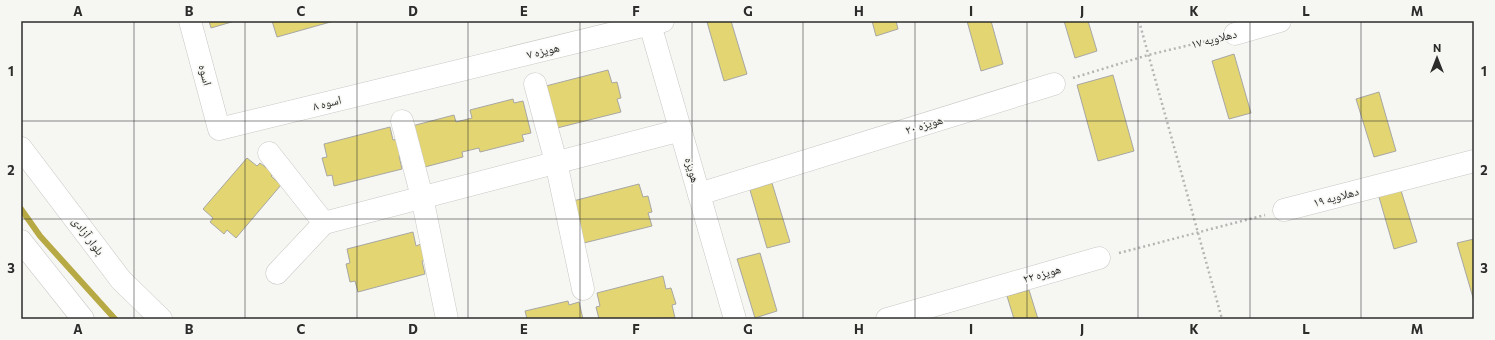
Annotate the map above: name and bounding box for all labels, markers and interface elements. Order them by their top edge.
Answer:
text: A [73,3,83,19]
text: B [185,3,194,19]
text: C [297,3,306,19]
text: D [408,3,418,19]
text: E [520,3,528,19]
text: F [632,3,640,19]
text: G [743,3,753,19]
text: H [854,3,864,19]
text: I [969,3,973,19]
text: J [1080,3,1084,19]
text: K [1189,3,1199,19]
text: L [1302,3,1310,19]
text: M [1411,3,1423,19]
street label: دهلاویه ۱۷ [1189,26,1238,52]
north arrow [1417,38,1457,78]
street label: هویزه ۷ [525,39,561,62]
text: N [1433,41,1441,54]
text: 1 [8,63,14,79]
street label: اسوه [196,63,216,87]
text: 1 [1481,63,1487,79]
street label: اسوه ۸ [311,92,343,112]
street label: هویزه ‍۲۰ [903,112,945,138]
street label: هویزه [682,156,703,184]
text: 2 [7,162,15,178]
text: 2 [1480,162,1488,178]
street label: دهلاویه ۱۹ [1311,183,1360,210]
street label: بلوار آزادی [69,213,108,258]
text: 3 [7,260,15,276]
text: 3 [1480,260,1488,276]
street label: هویزه ‍۲۲ [1021,261,1063,286]
text: A [73,321,83,337]
text: B [185,321,194,337]
text: C [297,321,306,337]
text: D [408,321,418,337]
text: E [520,321,528,337]
text: F [632,321,640,337]
text: G [743,321,753,337]
text: H [854,321,864,337]
text: I [969,321,973,337]
text: J [1080,321,1084,337]
text: K [1189,321,1199,337]
text: L [1302,321,1310,337]
text: M [1411,321,1423,337]

